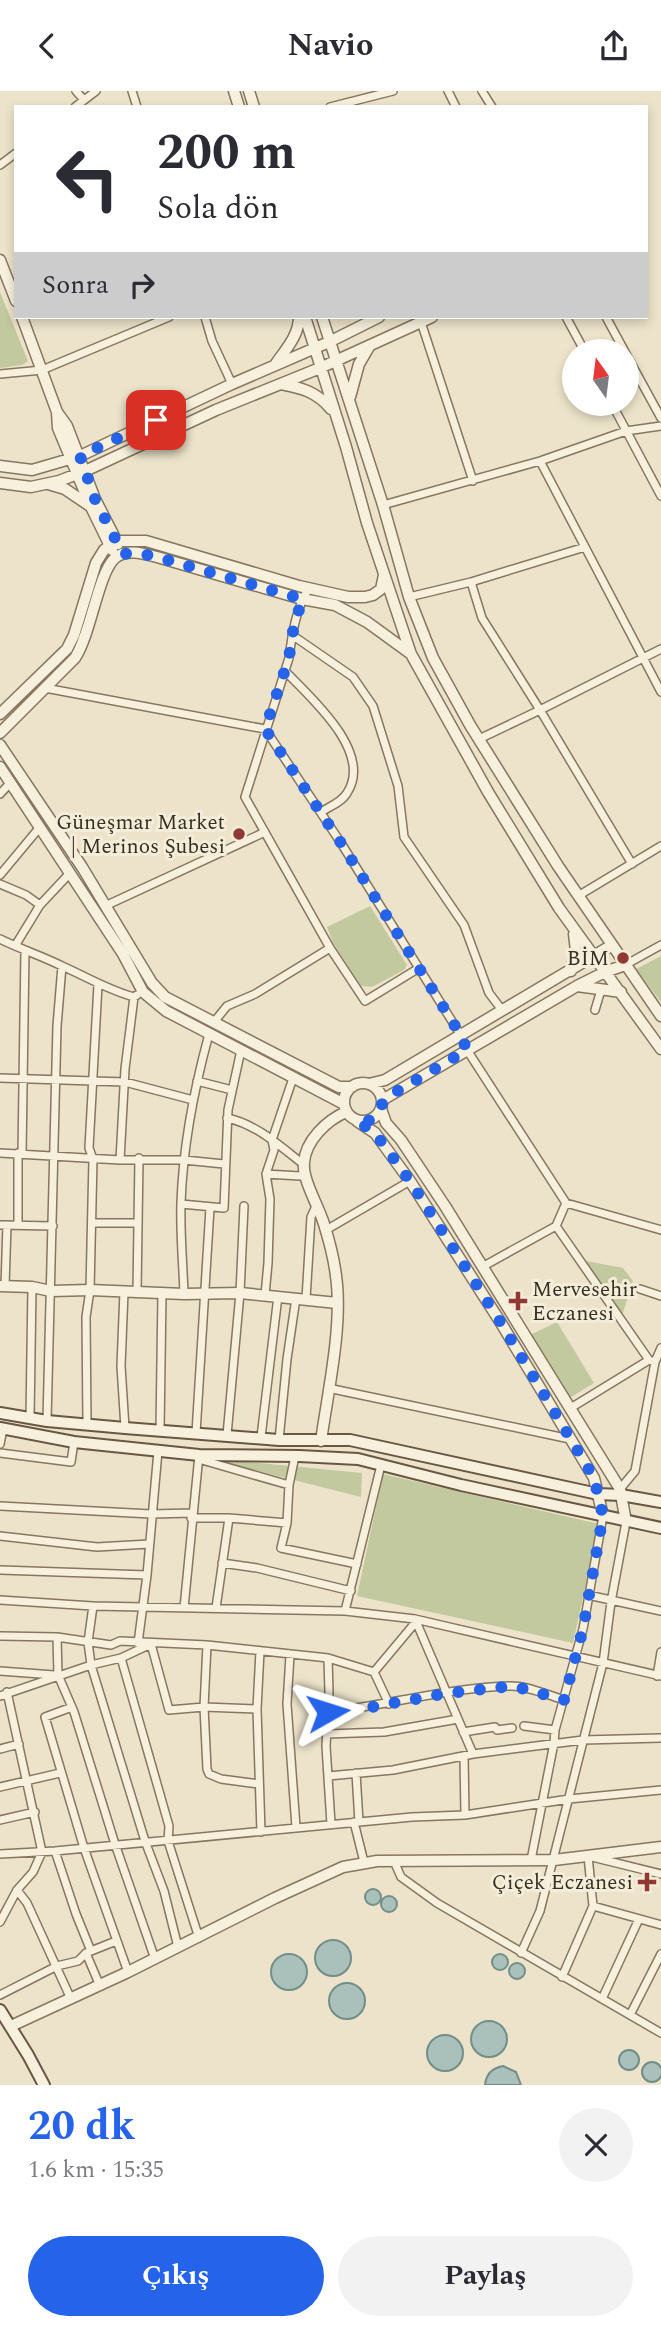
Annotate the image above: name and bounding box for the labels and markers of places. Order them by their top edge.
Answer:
pin [126,390,186,450]
place label: Güneşmar Market | Merinos Şubesi [56,807,225,863]
marker: Güneşmar Market | Merinos Şubesi [231,826,247,842]
place label: BİM [567,943,609,975]
marker: BİM [615,950,631,966]
place label: Mervesehir Eczanesi [532,1274,637,1330]
marker: Mervesehir Eczanesi [510,1293,526,1309]
place label: Çiçek Eczanesi [492,1867,633,1899]
marker: Çiçek Eczanesi [639,1874,655,1890]

